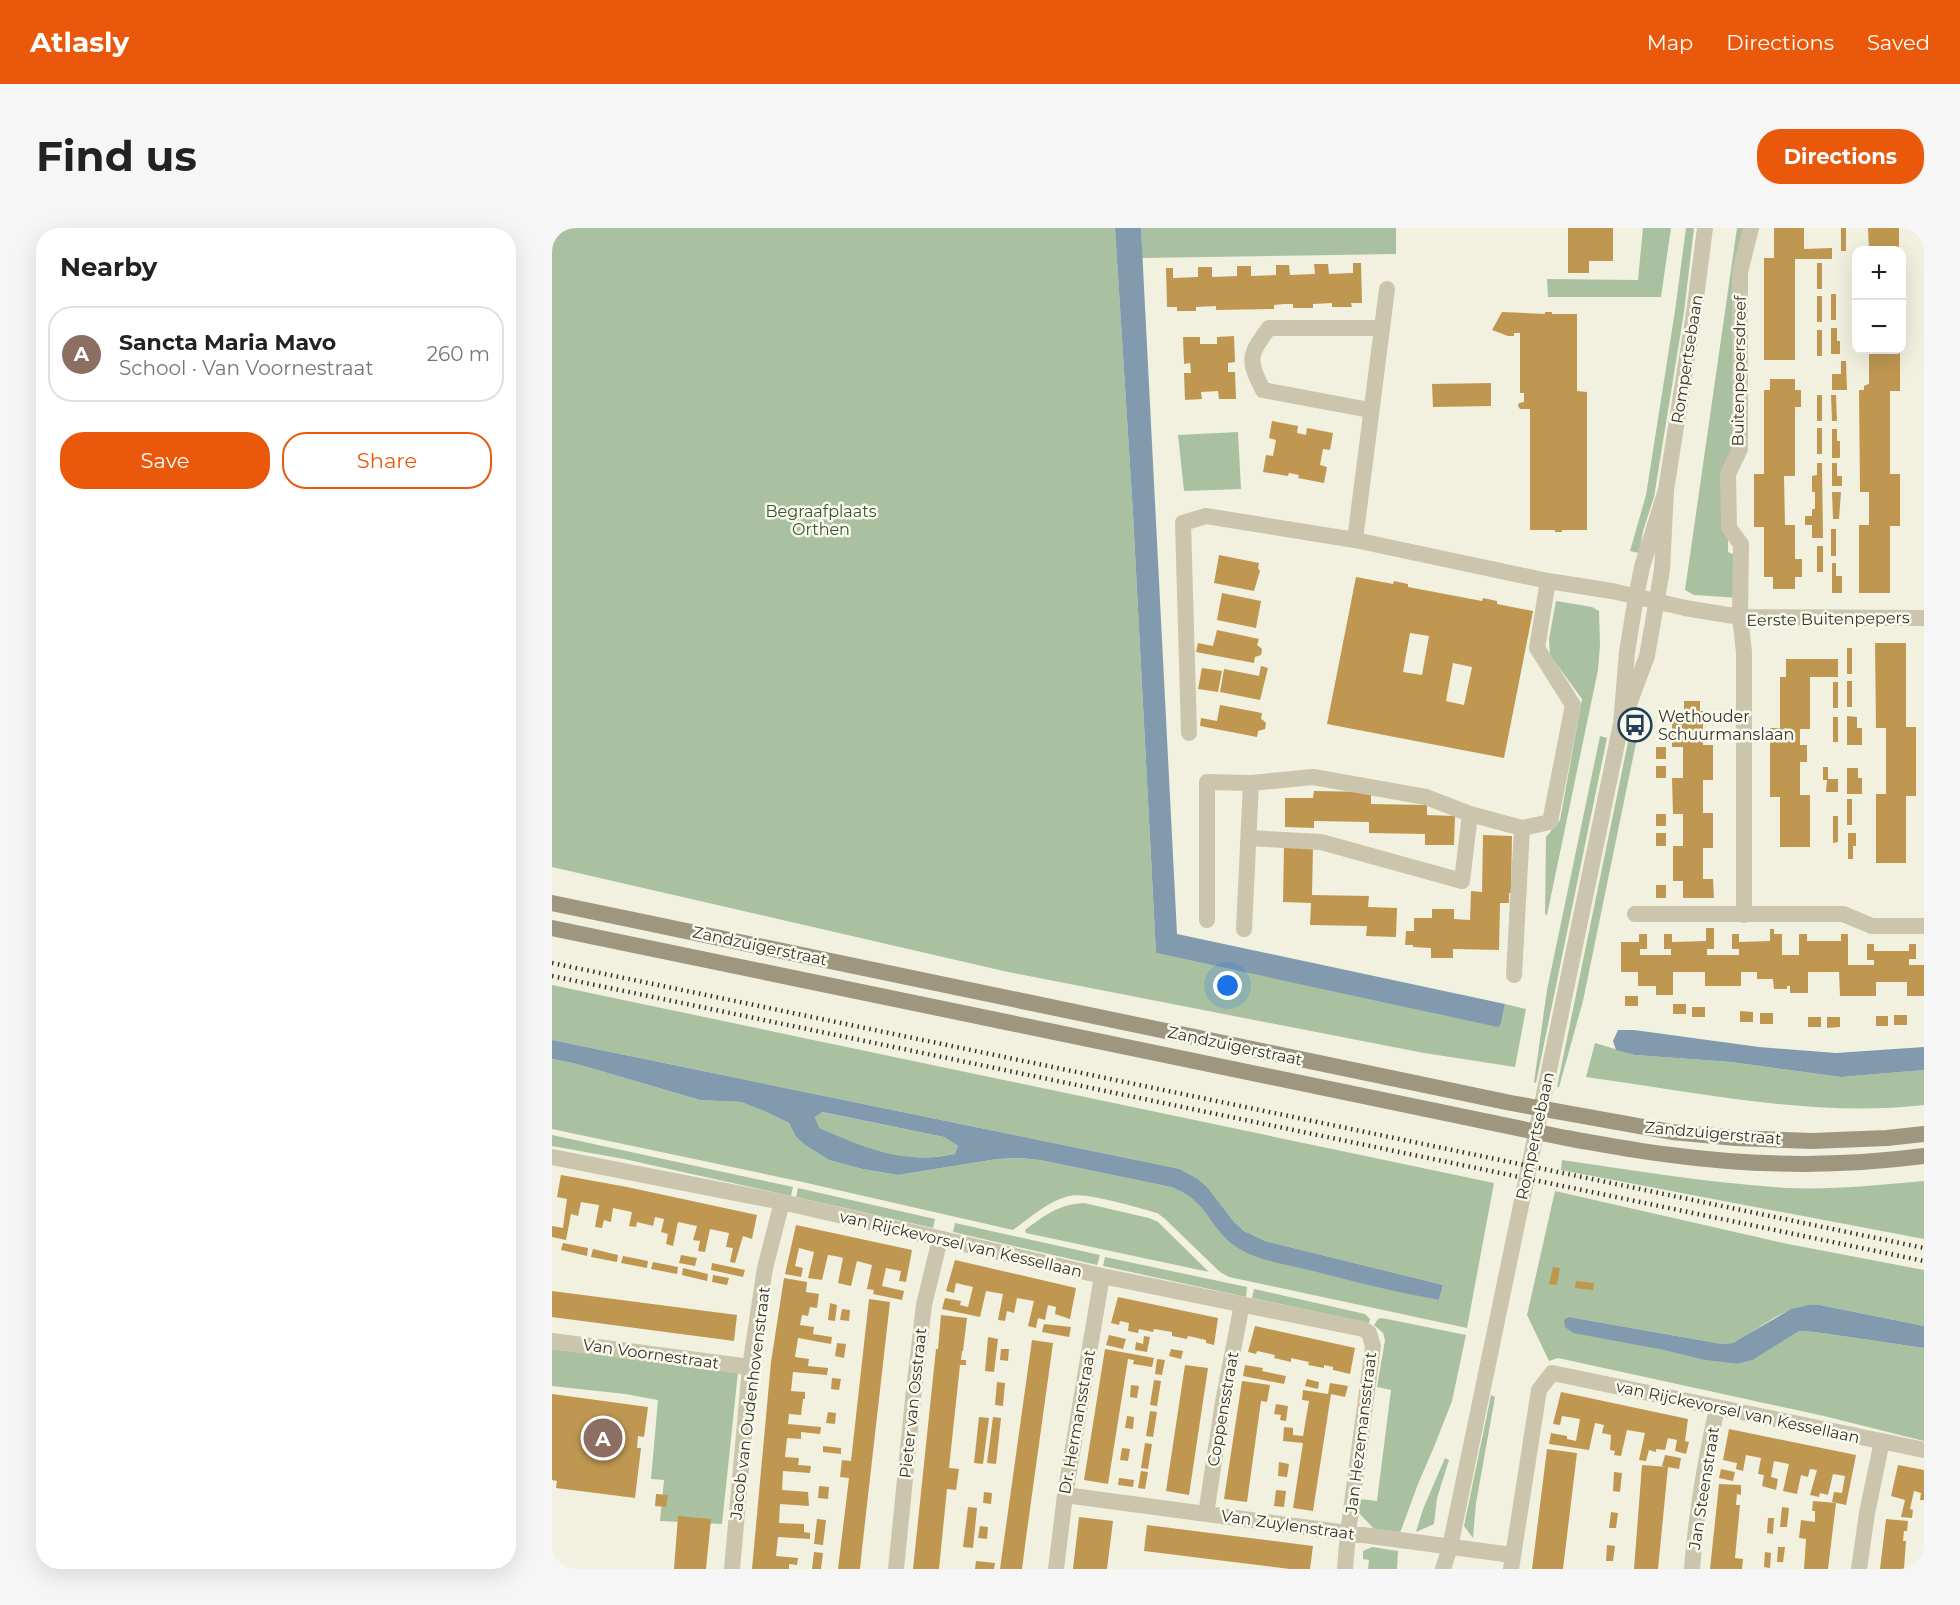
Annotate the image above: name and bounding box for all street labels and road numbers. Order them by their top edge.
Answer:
street label: Rompertsebaan [1667,293,1707,425]
street label: Buitenpepersdreef [1728,295,1750,446]
street label: Eerste Buitenpepers [1746,608,1910,630]
street label: Zandzuigerstraat [691,922,830,970]
street label: Zandzuigerstraat [1166,1022,1305,1070]
street label: Rompertsebaan [1512,1070,1558,1202]
street label: Zandzuigerstraat [1644,1118,1783,1148]
street label: van Rijckevorsel van Kessellaan [838,1207,1084,1281]
street label: Jacob van Oudenhovenstraat [726,1285,774,1522]
street label: Pieter van Osstraat [896,1326,930,1479]
street label: Van Voornestraat [582,1335,721,1373]
street label: Dr. Hermansstraat [1055,1348,1099,1496]
street label: Coppensstraat [1204,1350,1243,1468]
street label: Jan Hezemansstraat [1342,1350,1380,1516]
street label: van Rijckevorsel van Kessellaan [1614,1377,1862,1447]
street label: Jan Steenstraat [1685,1425,1723,1552]
street label: Van Zuylenstraat [1220,1506,1356,1544]

